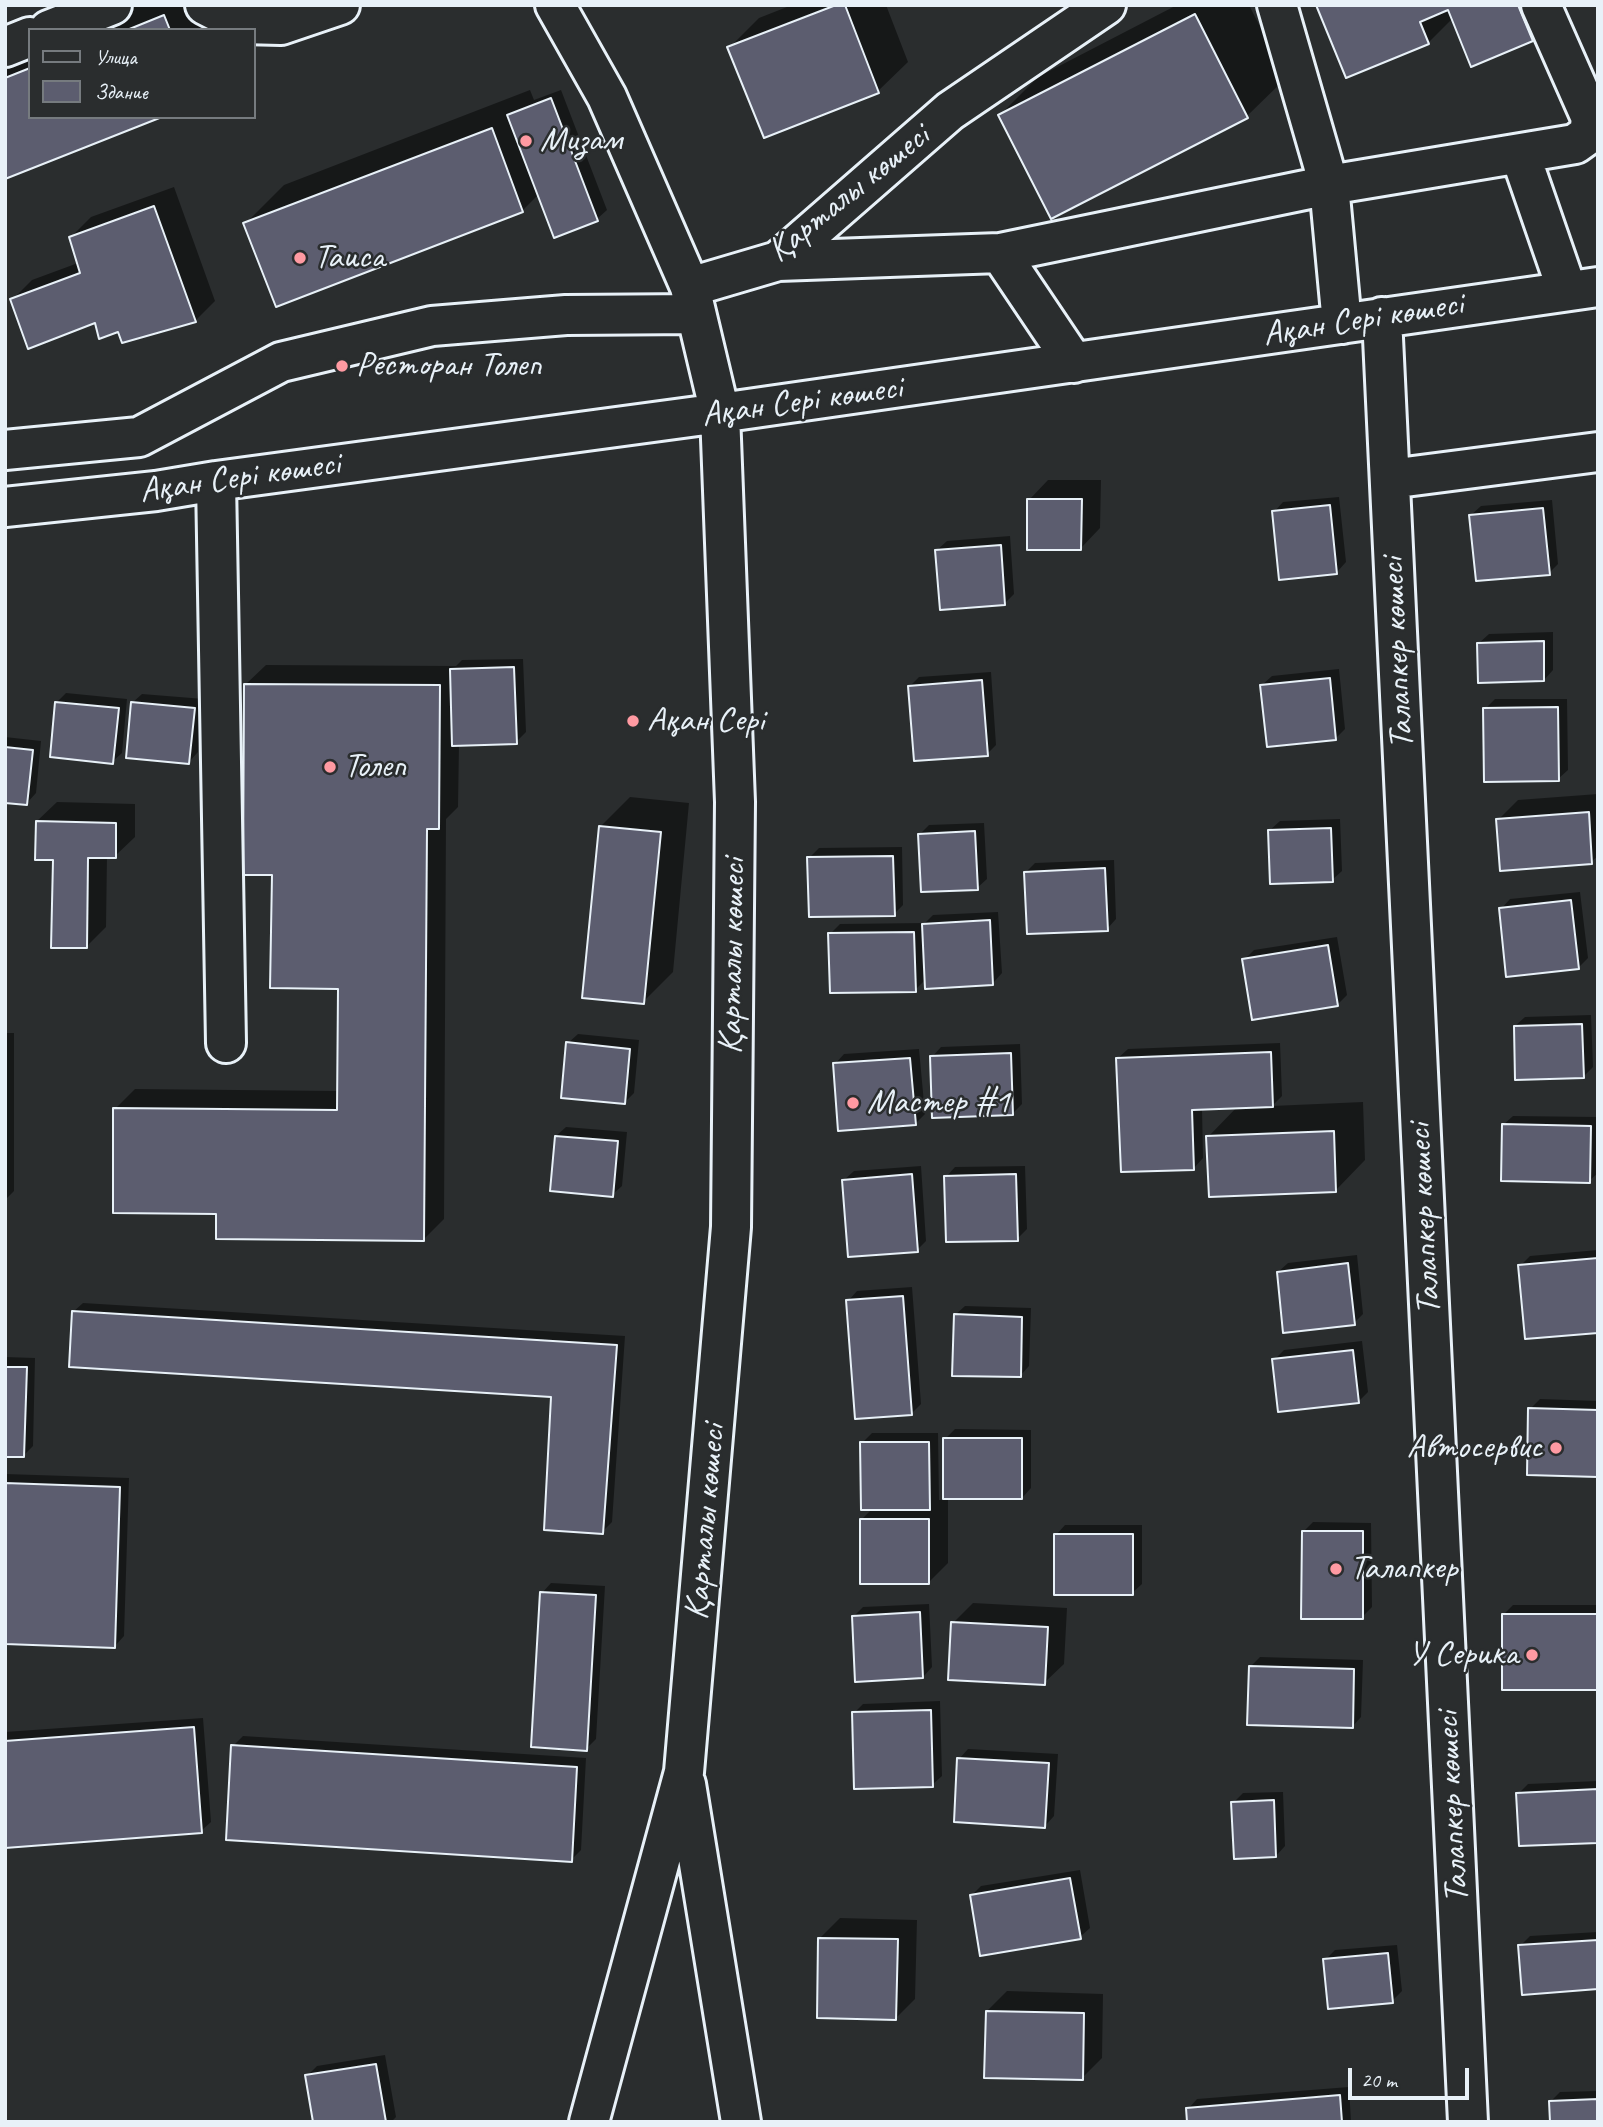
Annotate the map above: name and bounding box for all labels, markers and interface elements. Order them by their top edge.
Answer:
legend [28,28,256,119]
text: Улица [95,44,137,70]
text: Здание [95,79,148,105]
street label: Қарталы көшесі [760,116,938,272]
place label: Мизам [540,120,622,162]
marker: Мизам [518,133,534,149]
place label: Таиса [314,237,384,279]
marker: Таиса [292,250,308,266]
street label: Ақан Сері көшесі [1260,283,1466,357]
place label: Ресторан Толеп [356,345,542,387]
marker: Ресторан Толеп [334,358,350,374]
street label: Ақан Сері көшесі [699,367,905,437]
street label: Ақан Сері көшесі [137,443,343,513]
street label: Талапкер көшесі [1372,556,1424,750]
place label: Ақан Серi [647,700,764,742]
marker: Ақан Серi [625,713,641,729]
place label: Толеп [344,746,406,788]
marker: Толеп [322,759,338,775]
street label: Қарталы көшесі [710,858,756,1054]
place label: Мастер #1 [867,1082,1010,1124]
marker: Мастер #1 [845,1095,861,1111]
street label: Талапкер көшесі [1399,1122,1451,1316]
street label: Қарталы көшесі [677,1422,735,1622]
place label: Автосервис [1407,1427,1542,1469]
marker: Автосервис [1548,1440,1564,1456]
place label: Талапкер [1350,1548,1458,1590]
marker: Талапкер [1328,1561,1344,1577]
place label: У Серика [1408,1634,1518,1676]
marker: У Серика [1524,1647,1540,1663]
street label: Талапкер көшесі [1427,1710,1479,1904]
scale bar [1351,2054,1472,2098]
text: 20 m [1361,2067,1397,2093]

